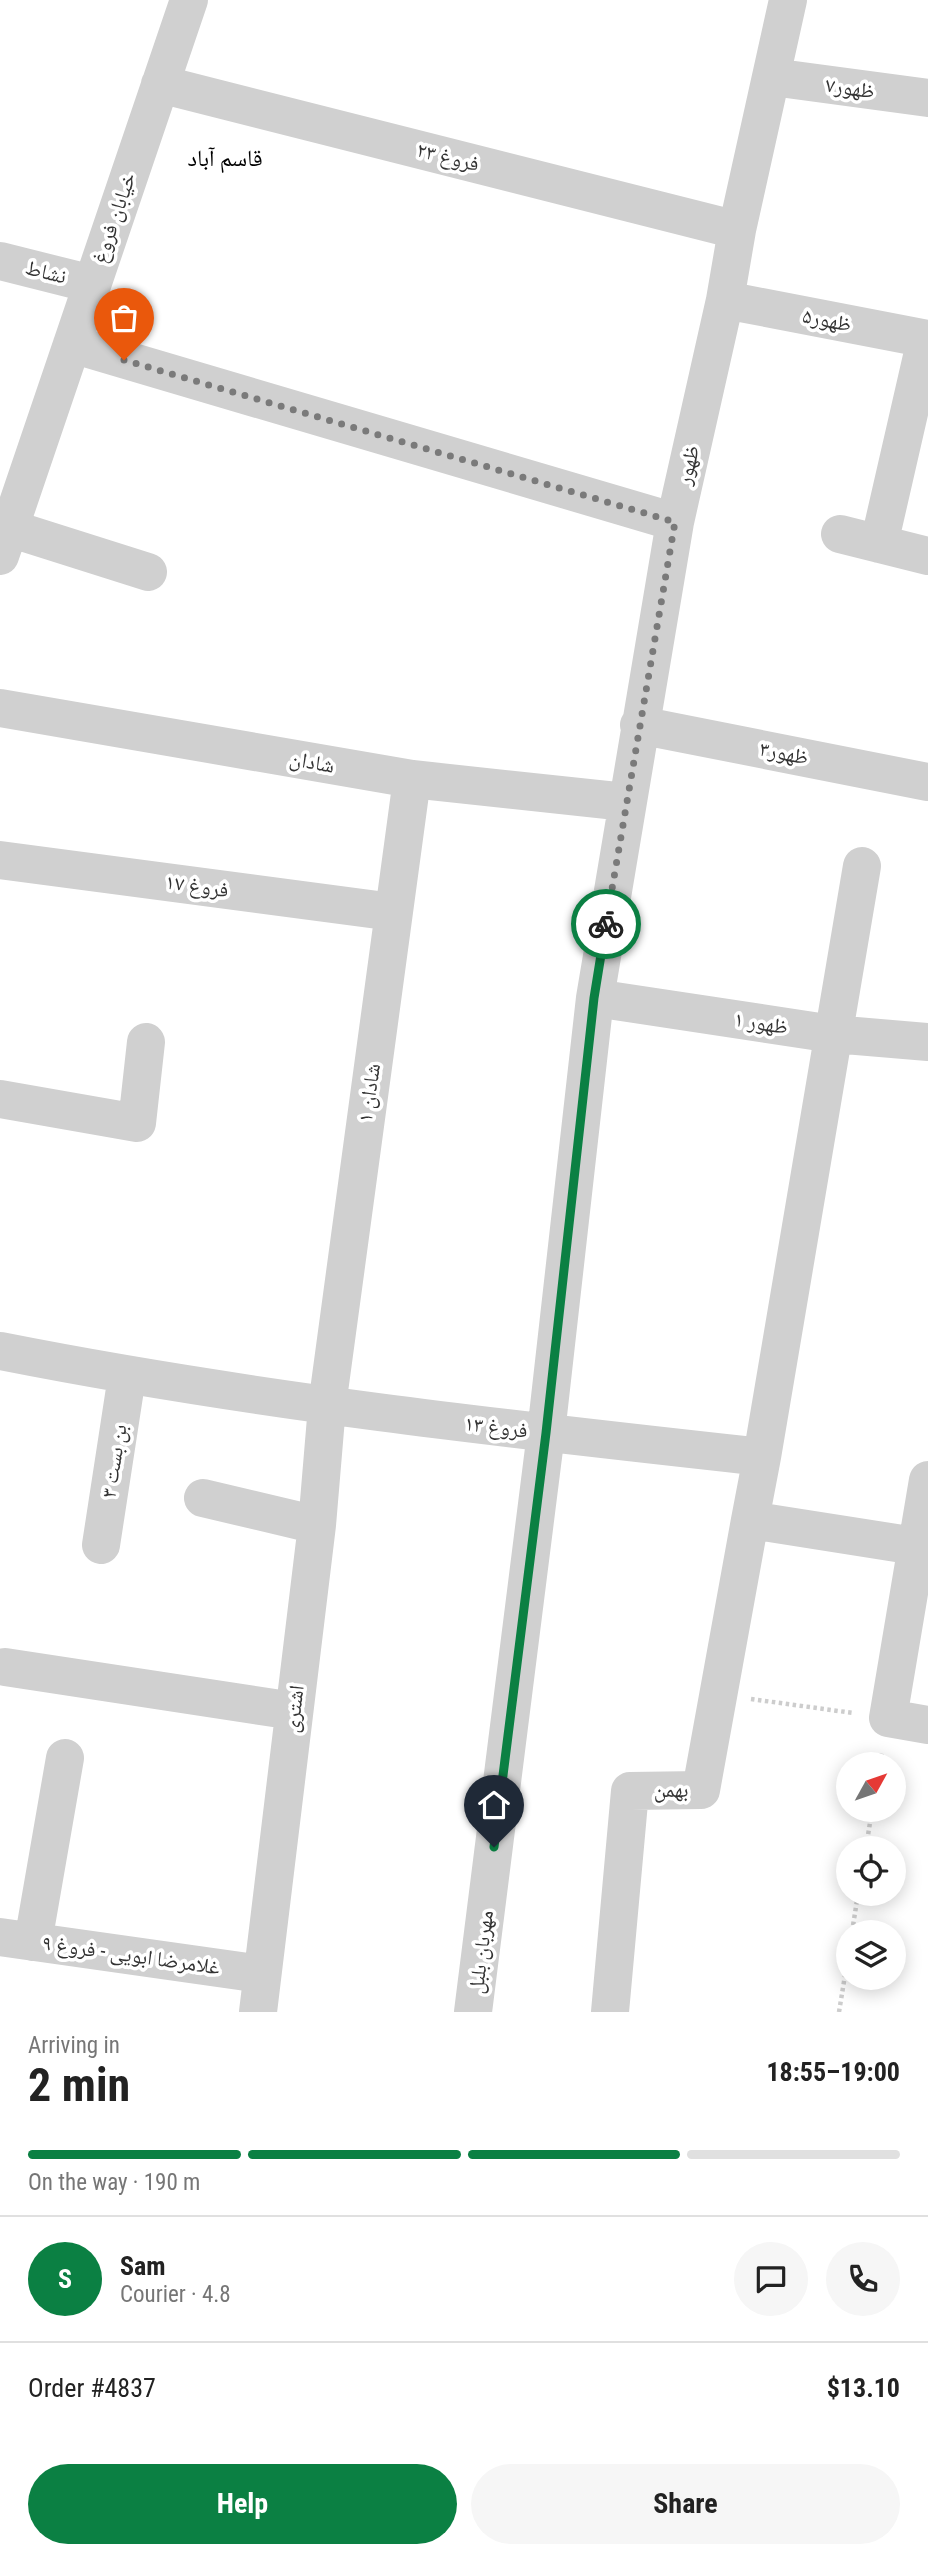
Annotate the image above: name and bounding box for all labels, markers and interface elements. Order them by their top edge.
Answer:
street label: ظهور۷ [824,73,876,103]
street label: فروغ ۲۳ [414,138,482,177]
district label: قاسم آباد [187,145,263,174]
street label: خیابان فروغ [87,170,142,267]
street label: نشاط [23,255,69,289]
pin [94,288,154,360]
icon: bag [105,299,143,337]
street label: ظهور۵ [801,304,853,336]
street label: ظهور [672,443,704,488]
street label: ظهور۳ [758,737,810,769]
street label: شادان [288,746,336,778]
street label: فروغ ۱۷ [164,870,230,903]
courier [571,889,641,959]
icon: bike [587,905,625,943]
street label: ظهور ۱ [732,1007,790,1039]
street label: شادان ۱ [353,1062,385,1124]
street label: فروغ ۱۳ [463,1411,529,1444]
street label: بن بست ۳ [96,1423,133,1500]
street label: اشتری [279,1684,309,1734]
north arrow [836,1752,906,1822]
map controls [836,1752,906,1990]
pin [464,1775,524,1847]
street label: بهمن [653,1778,689,1803]
icon: home [475,1786,513,1824]
button: locate [836,1836,906,1906]
street label: مهربان بلبل [464,1909,499,1995]
button: layers [836,1920,906,1990]
street label: غلامرضا ابویی - فروغ ۹ [40,1931,222,1980]
text: Arriving in [28,2032,120,2059]
text: 18:55–19:00 [766,2057,900,2087]
text: 2 min [28,2058,130,2112]
text: On the way · 190 m [28,2169,200,2196]
button: chat [734,2242,808,2316]
button: phone [826,2242,900,2316]
text: Sam [120,2251,166,2281]
text: S [58,2264,72,2294]
text: Courier · 4.8 [120,2281,231,2308]
text: Order #4837 [28,2373,156,2403]
text: $13.10 [827,2373,900,2403]
button: Help [28,2464,457,2544]
button: Share [471,2464,900,2544]

